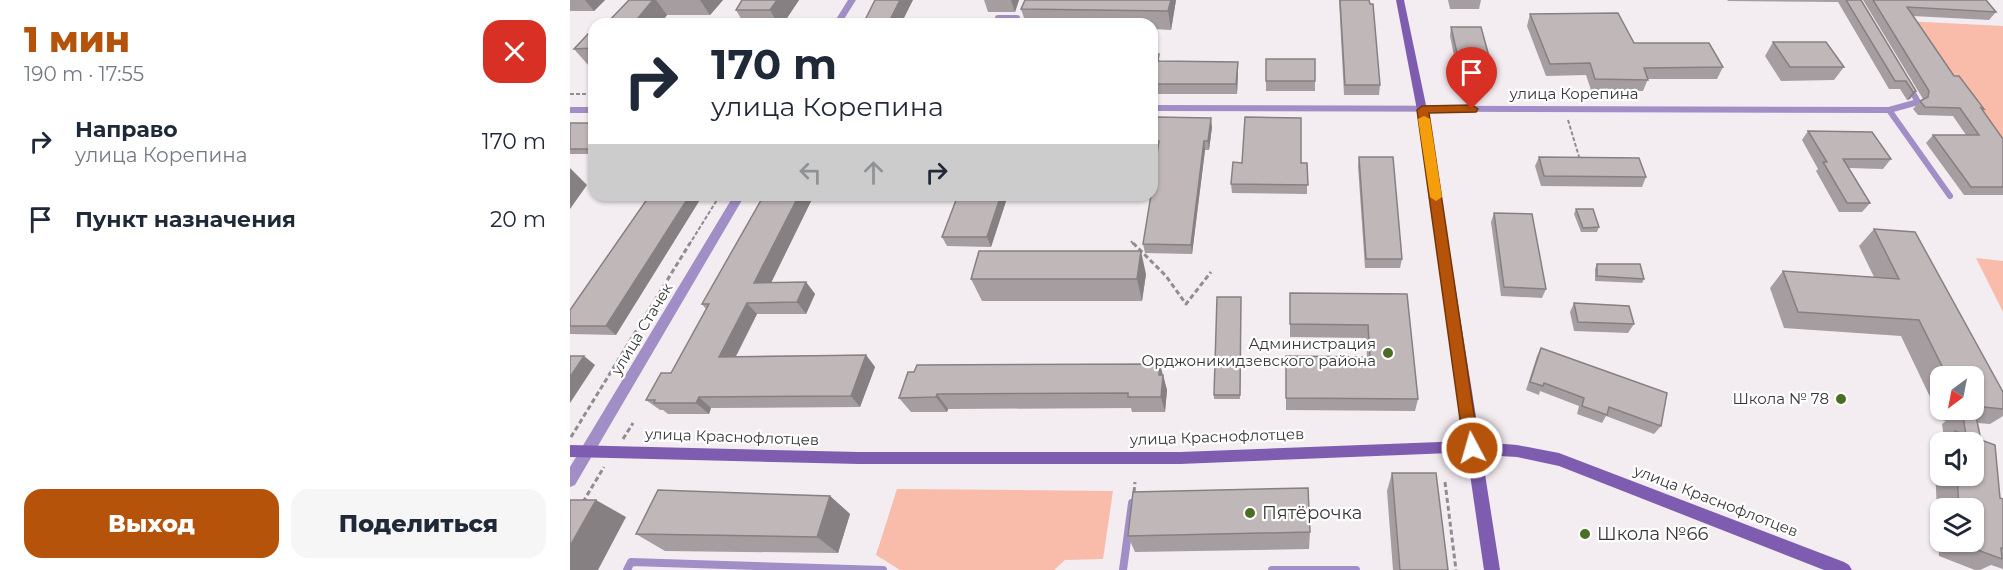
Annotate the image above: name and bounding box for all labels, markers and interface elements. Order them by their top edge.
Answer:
text: 1 мин [24,17,130,61]
button: close [483,20,546,83]
text: 170 m [711,38,837,90]
icon: right [612,42,690,120]
pin [1446,47,1497,109]
icon: arrive [1455,56,1488,89]
text: 190 m · 17:55 [24,62,144,86]
street label: улица Корепина [1508,84,1639,103]
text: улица Корепина [711,90,944,123]
text: Направо [75,116,178,143]
icon: right [24,125,57,158]
text: 170 m [482,128,546,155]
text: улица Корепина [75,143,247,167]
icon: left [794,156,827,189]
icon: ahead [857,156,890,189]
icon: right [920,156,953,189]
icon: arrive [24,203,57,236]
text: Пункт назначения [75,206,296,233]
text: 20 m [490,206,546,233]
street label: улица Стачек [606,279,677,379]
place label: Администрация Орджоникидзевского района [1142,334,1376,370]
marker: Администрация Орджоникидзевского района [1381,346,1395,360]
north arrow [1930,366,1984,420]
map controls [1930,366,1984,552]
place label: Школа № 78 [1732,389,1829,408]
marker: Школа № 78 [1834,392,1848,406]
position arrow [1440,416,1504,480]
street label: улица Краснофлотцев [644,424,820,449]
street label: улица Краснофлотцев [1128,424,1304,449]
button: sound [1930,432,1984,486]
street label: улица Краснофлотцев [1630,460,1801,541]
button: Выход [24,489,279,558]
button: Поделиться [291,489,546,558]
button: layers [1930,498,1984,552]
place label: Пятёрочка [1262,502,1362,524]
marker: Пятёрочка [1243,506,1257,520]
place label: Школа №66 [1597,523,1709,545]
marker: Школа №66 [1578,527,1592,541]

